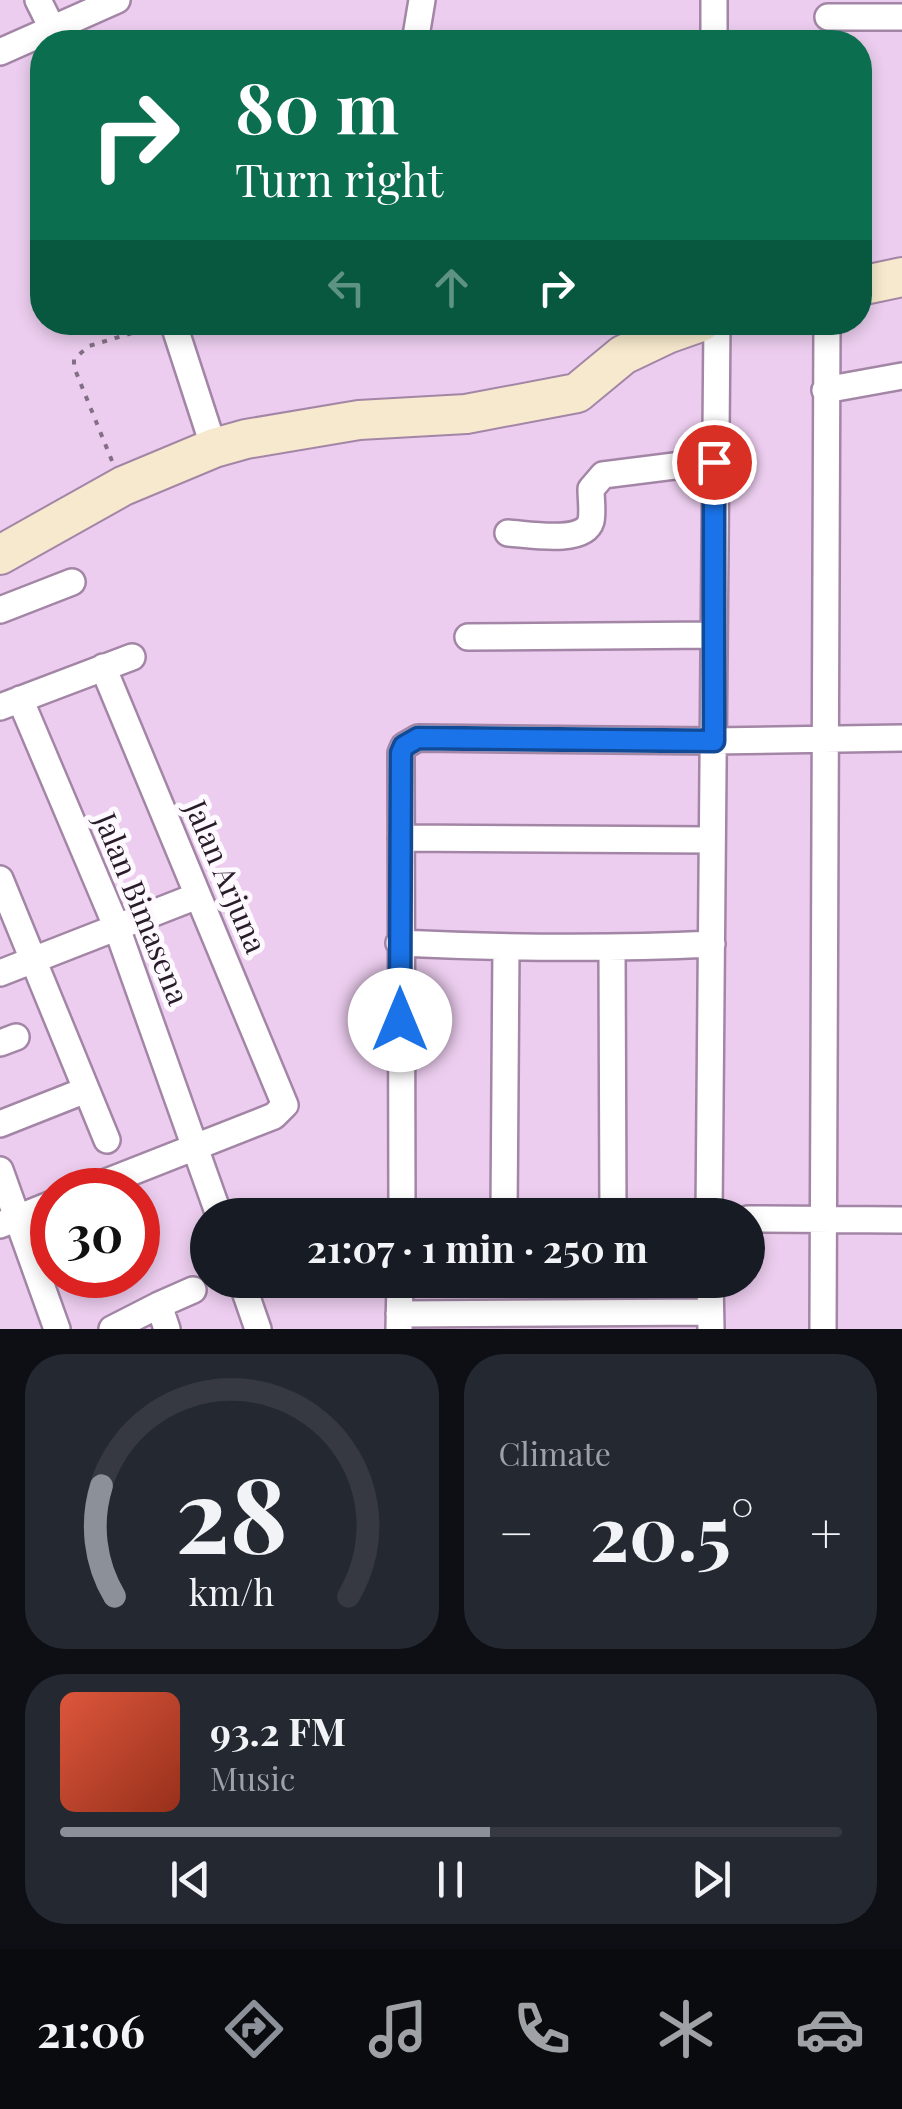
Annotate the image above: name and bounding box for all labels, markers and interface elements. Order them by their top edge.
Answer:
text: 80 m [235,58,399,152]
icon: right [70,70,200,200]
text: Turn right [235,148,443,208]
icon: left [319,260,374,315]
icon: ahead [424,260,479,315]
icon: right [529,260,584,315]
pin [672,420,757,505]
icon: arrive [687,435,742,490]
street label: Jalan Arjuna [176,793,277,959]
street label: Jalan Bimasena [86,806,200,1010]
position arrow [348,968,452,1072]
speed limit sign: 30 [30,1168,160,1298]
text: 21:07 · 1 min · 250 m [307,1222,648,1273]
text: Climate [499,1431,611,1474]
text: 28 [175,1441,288,1580]
text: 20.5° [590,1480,754,1580]
text: − [499,1494,534,1568]
text: + [810,1494,842,1568]
text: km/h [189,1567,275,1615]
text: 93.2 FM [210,1705,346,1756]
text: Music [210,1756,295,1799]
icon: previous [163,1852,218,1907]
icon: pause [423,1852,478,1907]
icon: next [684,1852,739,1907]
icon: directions [219,1994,289,2064]
icon: music [363,1994,433,2064]
icon: phone [507,1994,577,2064]
icon: climate [651,1994,721,2064]
icon: car [795,1994,865,2064]
text: 21:06 [37,1999,145,2059]

